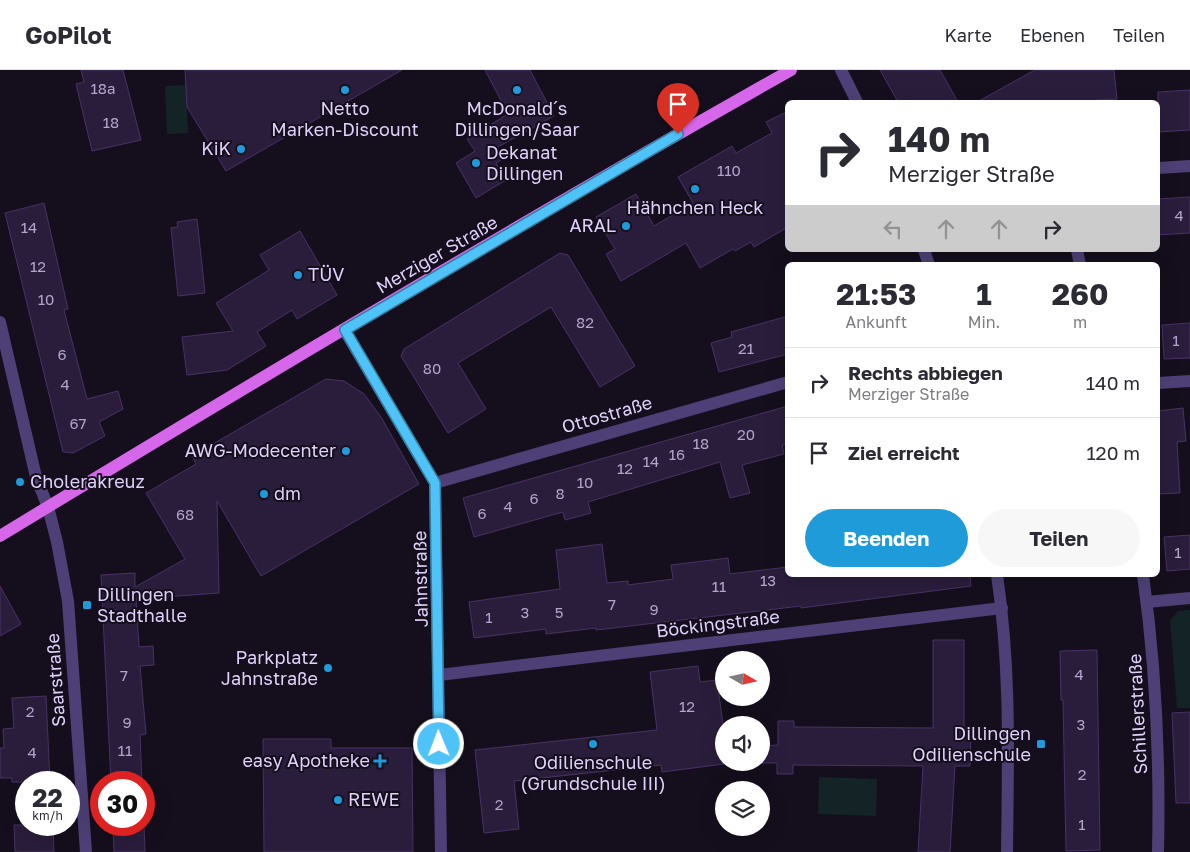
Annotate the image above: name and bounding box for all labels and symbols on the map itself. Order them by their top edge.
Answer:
house number: 18a [91,79,115,97]
pin [657,83,699,134]
marker: Netto Marken-Discount [339,84,351,96]
marker: McDonald´s Dillingen/Saar [511,84,523,96]
place label: Netto Marken-Discount [271,97,419,140]
place label: McDonald´s Dillingen/Saar [455,97,579,140]
house number: 18 [103,113,119,131]
place label: KiK [201,137,231,159]
place label: Dekanat Dillingen [486,141,563,184]
marker: KiK [235,143,247,155]
marker: Dekanat Dillingen [470,157,482,169]
house number: 110 [717,161,741,179]
marker: Hähnchen Heck [689,183,701,195]
place label: Hähnchen Heck [627,196,763,218]
house number: 4 [1174,206,1184,224]
street label: Merziger Straße [372,211,501,298]
place label: ARAL [569,214,616,236]
house number: 14 [21,218,37,236]
marker: ARAL [620,220,632,232]
house number: 12 [30,257,46,275]
place label: TÜV [308,263,344,285]
marker: TÜV [292,269,304,281]
house number: 10 [38,290,54,308]
house number: 82 [576,313,594,331]
house number: 1 [1172,331,1180,349]
house number: 21 [738,339,754,357]
house number: 6 [57,345,67,363]
house number: 80 [423,359,441,377]
house number: 4 [60,375,70,393]
street label: Ottostraße [559,391,654,437]
house number: 67 [69,414,87,432]
house number: 20 [737,425,755,443]
house number: 18 [693,434,709,452]
place label: AWG-Modecenter [185,439,336,461]
marker: AWG-Modecenter [340,445,352,457]
house number: 16 [669,445,685,463]
house number: 14 [643,452,659,470]
house number: 12 [617,459,633,477]
place label: Cholerakreuz [30,470,145,492]
house number: 10 [577,473,593,491]
marker: Cholerakreuz [14,476,26,488]
place label: dm [274,482,301,504]
house number: 8 [555,484,565,502]
marker: dm [258,488,270,500]
house number: 6 [529,489,539,507]
house number: 4 [503,497,513,515]
house number: 6 [477,504,487,522]
house number: 68 [176,505,194,523]
street label: Jahnstraße [408,530,432,628]
house number: 1 [1174,543,1182,561]
house number: 13 [760,571,776,589]
house number: 11 [712,577,726,595]
place label: Dillingen Stadthalle [97,583,187,626]
house number: 7 [608,595,616,613]
marker: Dillingen Stadthalle [81,599,93,611]
house number: 9 [649,600,659,618]
house number: 3 [521,603,529,621]
house number: 5 [555,603,563,621]
street label: Böckingstraße [655,605,781,642]
house number: 1 [485,608,493,626]
street label: Saarstraße [41,633,69,727]
place label: Parkplatz Jahnstraße [221,646,318,689]
north arrow [715,651,770,706]
street label: Schillerstraße [1123,653,1151,775]
marker: Parkplatz Jahnstraße [322,662,334,674]
house number: 4 [1074,665,1084,683]
house number: 7 [120,666,128,684]
house number: 12 [679,697,695,715]
house number: 2 [26,702,34,720]
house number: 9 [122,713,132,731]
house number: 3 [1077,715,1085,733]
position arrow [412,717,464,769]
place label: Dillingen Odilienschule [912,722,1031,765]
marker: Odilienschule (Grundschule III) [587,738,599,750]
marker: Dillingen Odilienschule [1035,738,1047,750]
house number: 11 [118,741,132,759]
house number: 4 [27,743,37,761]
place label: easy Apotheke [242,749,370,771]
place label: Odilienschule (Grundschule III) [520,751,666,794]
marker: easy Apotheke [374,755,386,767]
house number: 2 [1078,765,1086,783]
speed limit sign: 30 [90,771,155,836]
place label: REWE [348,788,399,810]
marker: REWE [332,794,344,806]
house number: 2 [495,795,503,813]
house number: 1 [1078,815,1086,833]

